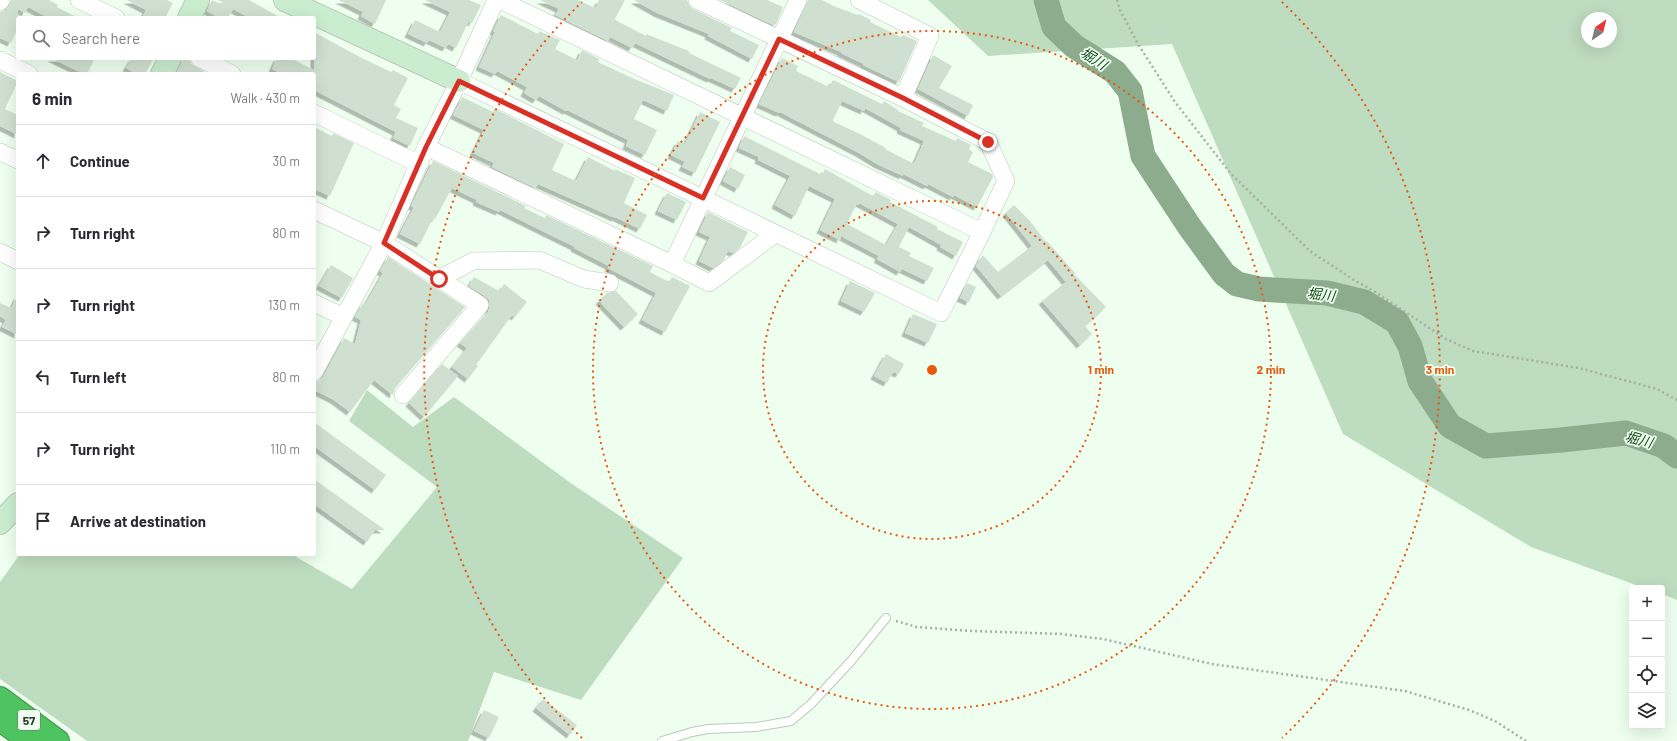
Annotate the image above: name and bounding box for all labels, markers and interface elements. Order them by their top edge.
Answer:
north arrow [1581,12,1617,48]
search box [16,16,316,60]
icon: search [30,27,52,49]
text: Search here [62,29,140,47]
water label: 堀川 [1078,43,1112,74]
text: 6 min [32,88,72,108]
text: Walk · 430 m [231,90,300,106]
route end [979,133,997,151]
icon: ahead [32,150,54,172]
text: Continue [70,152,130,170]
text: 30 m [273,153,300,169]
icon: right [32,222,54,244]
text: Turn right [70,224,135,242]
text: 80 m [273,225,300,241]
route start [430,270,448,288]
water label: 堀川 [1306,284,1338,304]
icon: right [32,294,54,316]
text: Turn right [70,296,135,314]
text: 130 m [268,297,300,313]
text: 1 min [1088,362,1114,376]
text: 2 min [1257,362,1285,376]
text: 3 min [1426,362,1454,376]
centre of rings [925,363,939,377]
icon: left [32,366,54,388]
text: Turn left [70,368,126,386]
text: 80 m [273,369,300,385]
water label: 堀川 [1623,427,1657,451]
icon: right [32,438,54,460]
text: Turn right [70,440,135,458]
text: 110 m [270,441,300,457]
icon: arrive [32,510,54,532]
text: Arrive at destination [70,512,206,530]
map controls [1629,585,1665,729]
button: + [1629,585,1665,621]
button: − [1629,621,1665,657]
button: locate [1629,657,1665,693]
button: layers [1629,693,1665,729]
road number: 57 [18,710,40,730]

